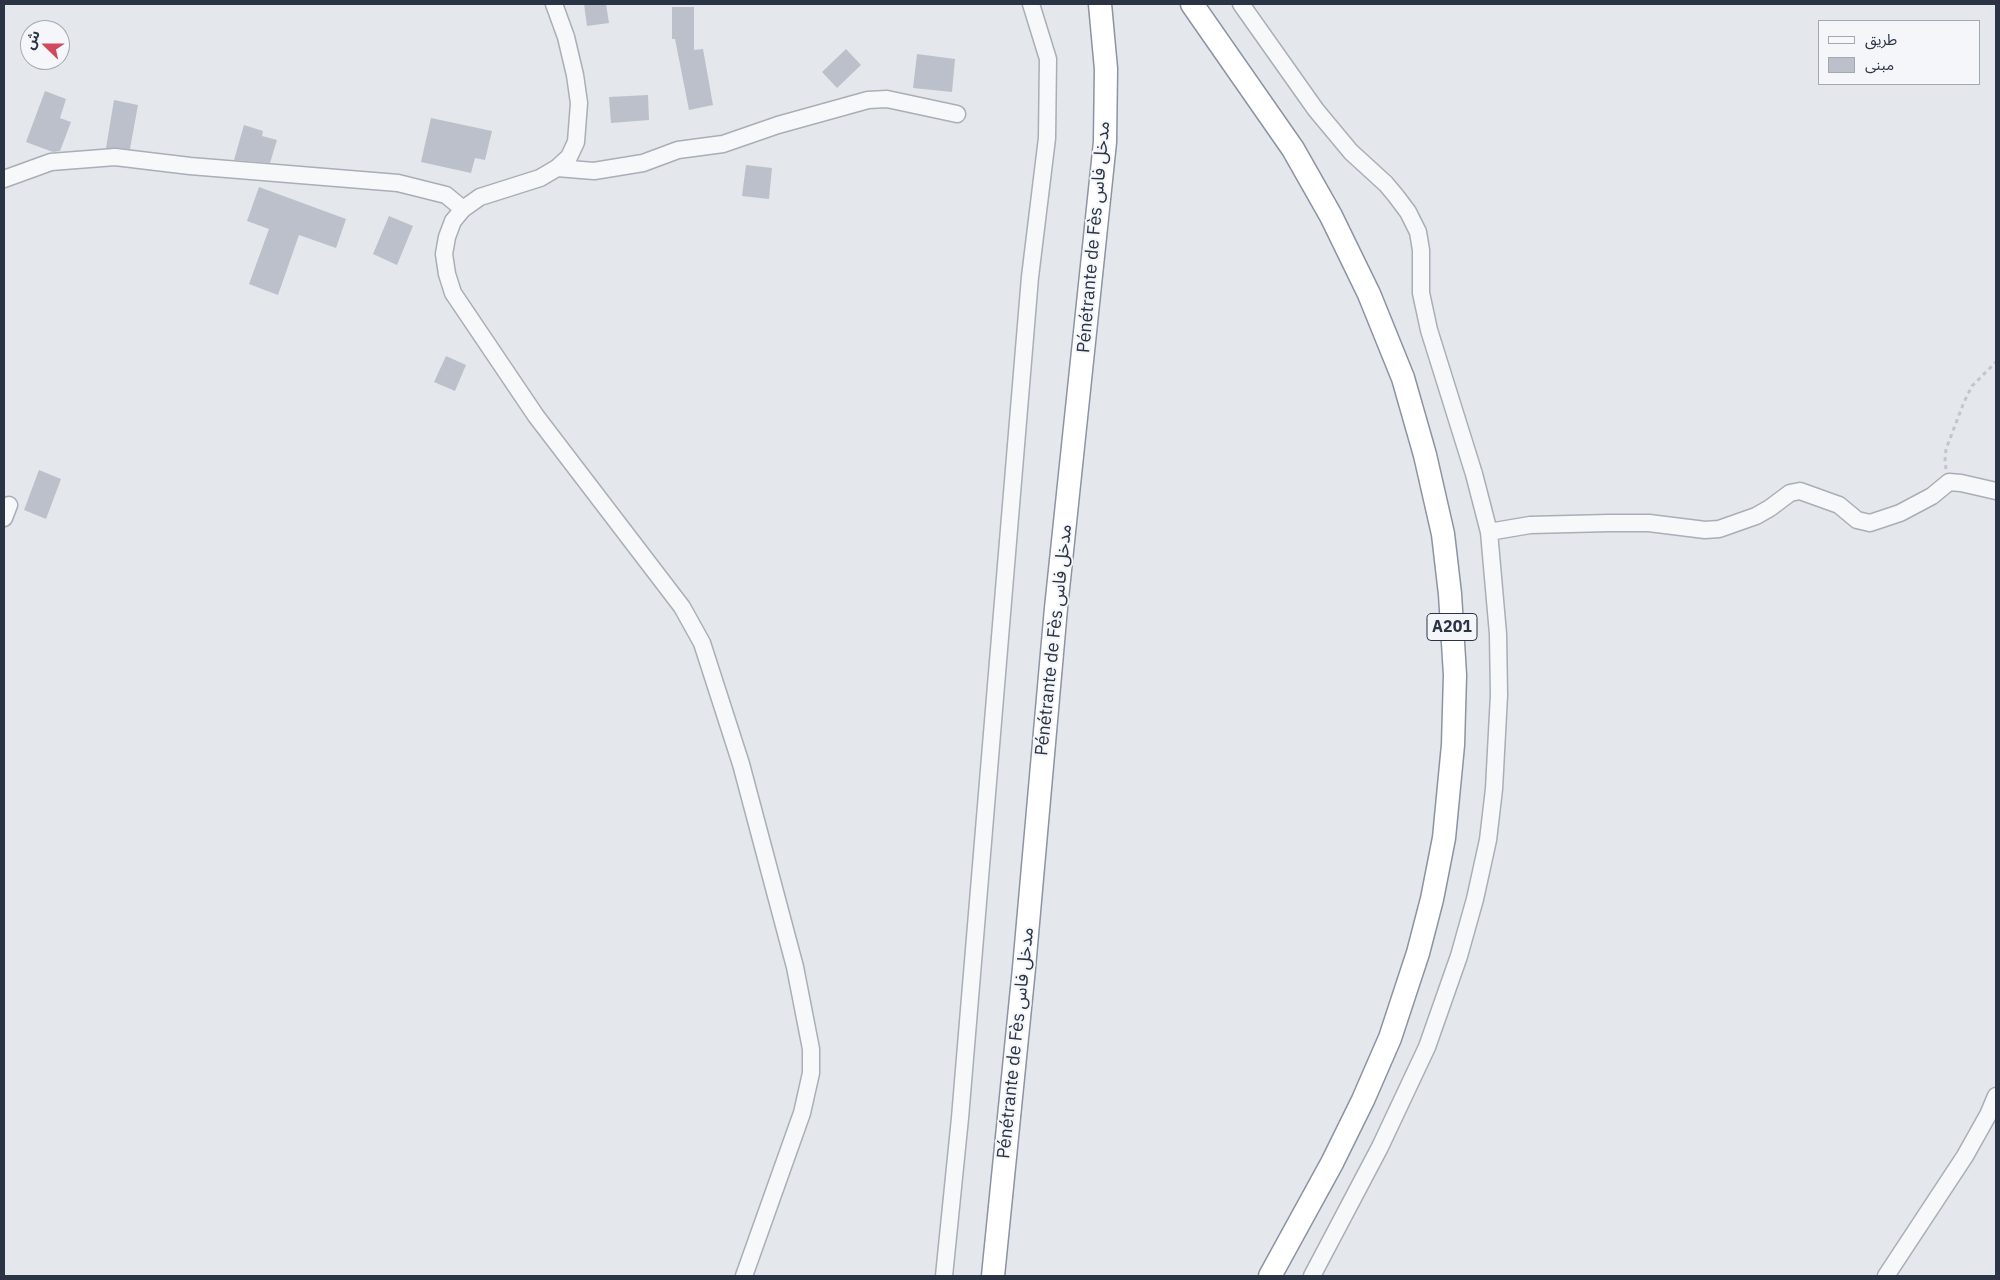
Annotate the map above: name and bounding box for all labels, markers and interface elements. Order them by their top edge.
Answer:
north arrow [20,20,70,70]
legend [1818,20,1980,85]
text: ش [20,27,44,52]
text: طريق [1865,30,1897,49]
text: مبنى [1865,55,1894,74]
street label: Pénétrante de Fès مدخل فاس [1073,120,1115,354]
street label: Pénétrante de Fès مدخل فاس [1031,523,1077,757]
road number: A201 [1427,614,1477,640]
street label: Pénétrante de Fès مدخل فاس [993,926,1039,1160]

